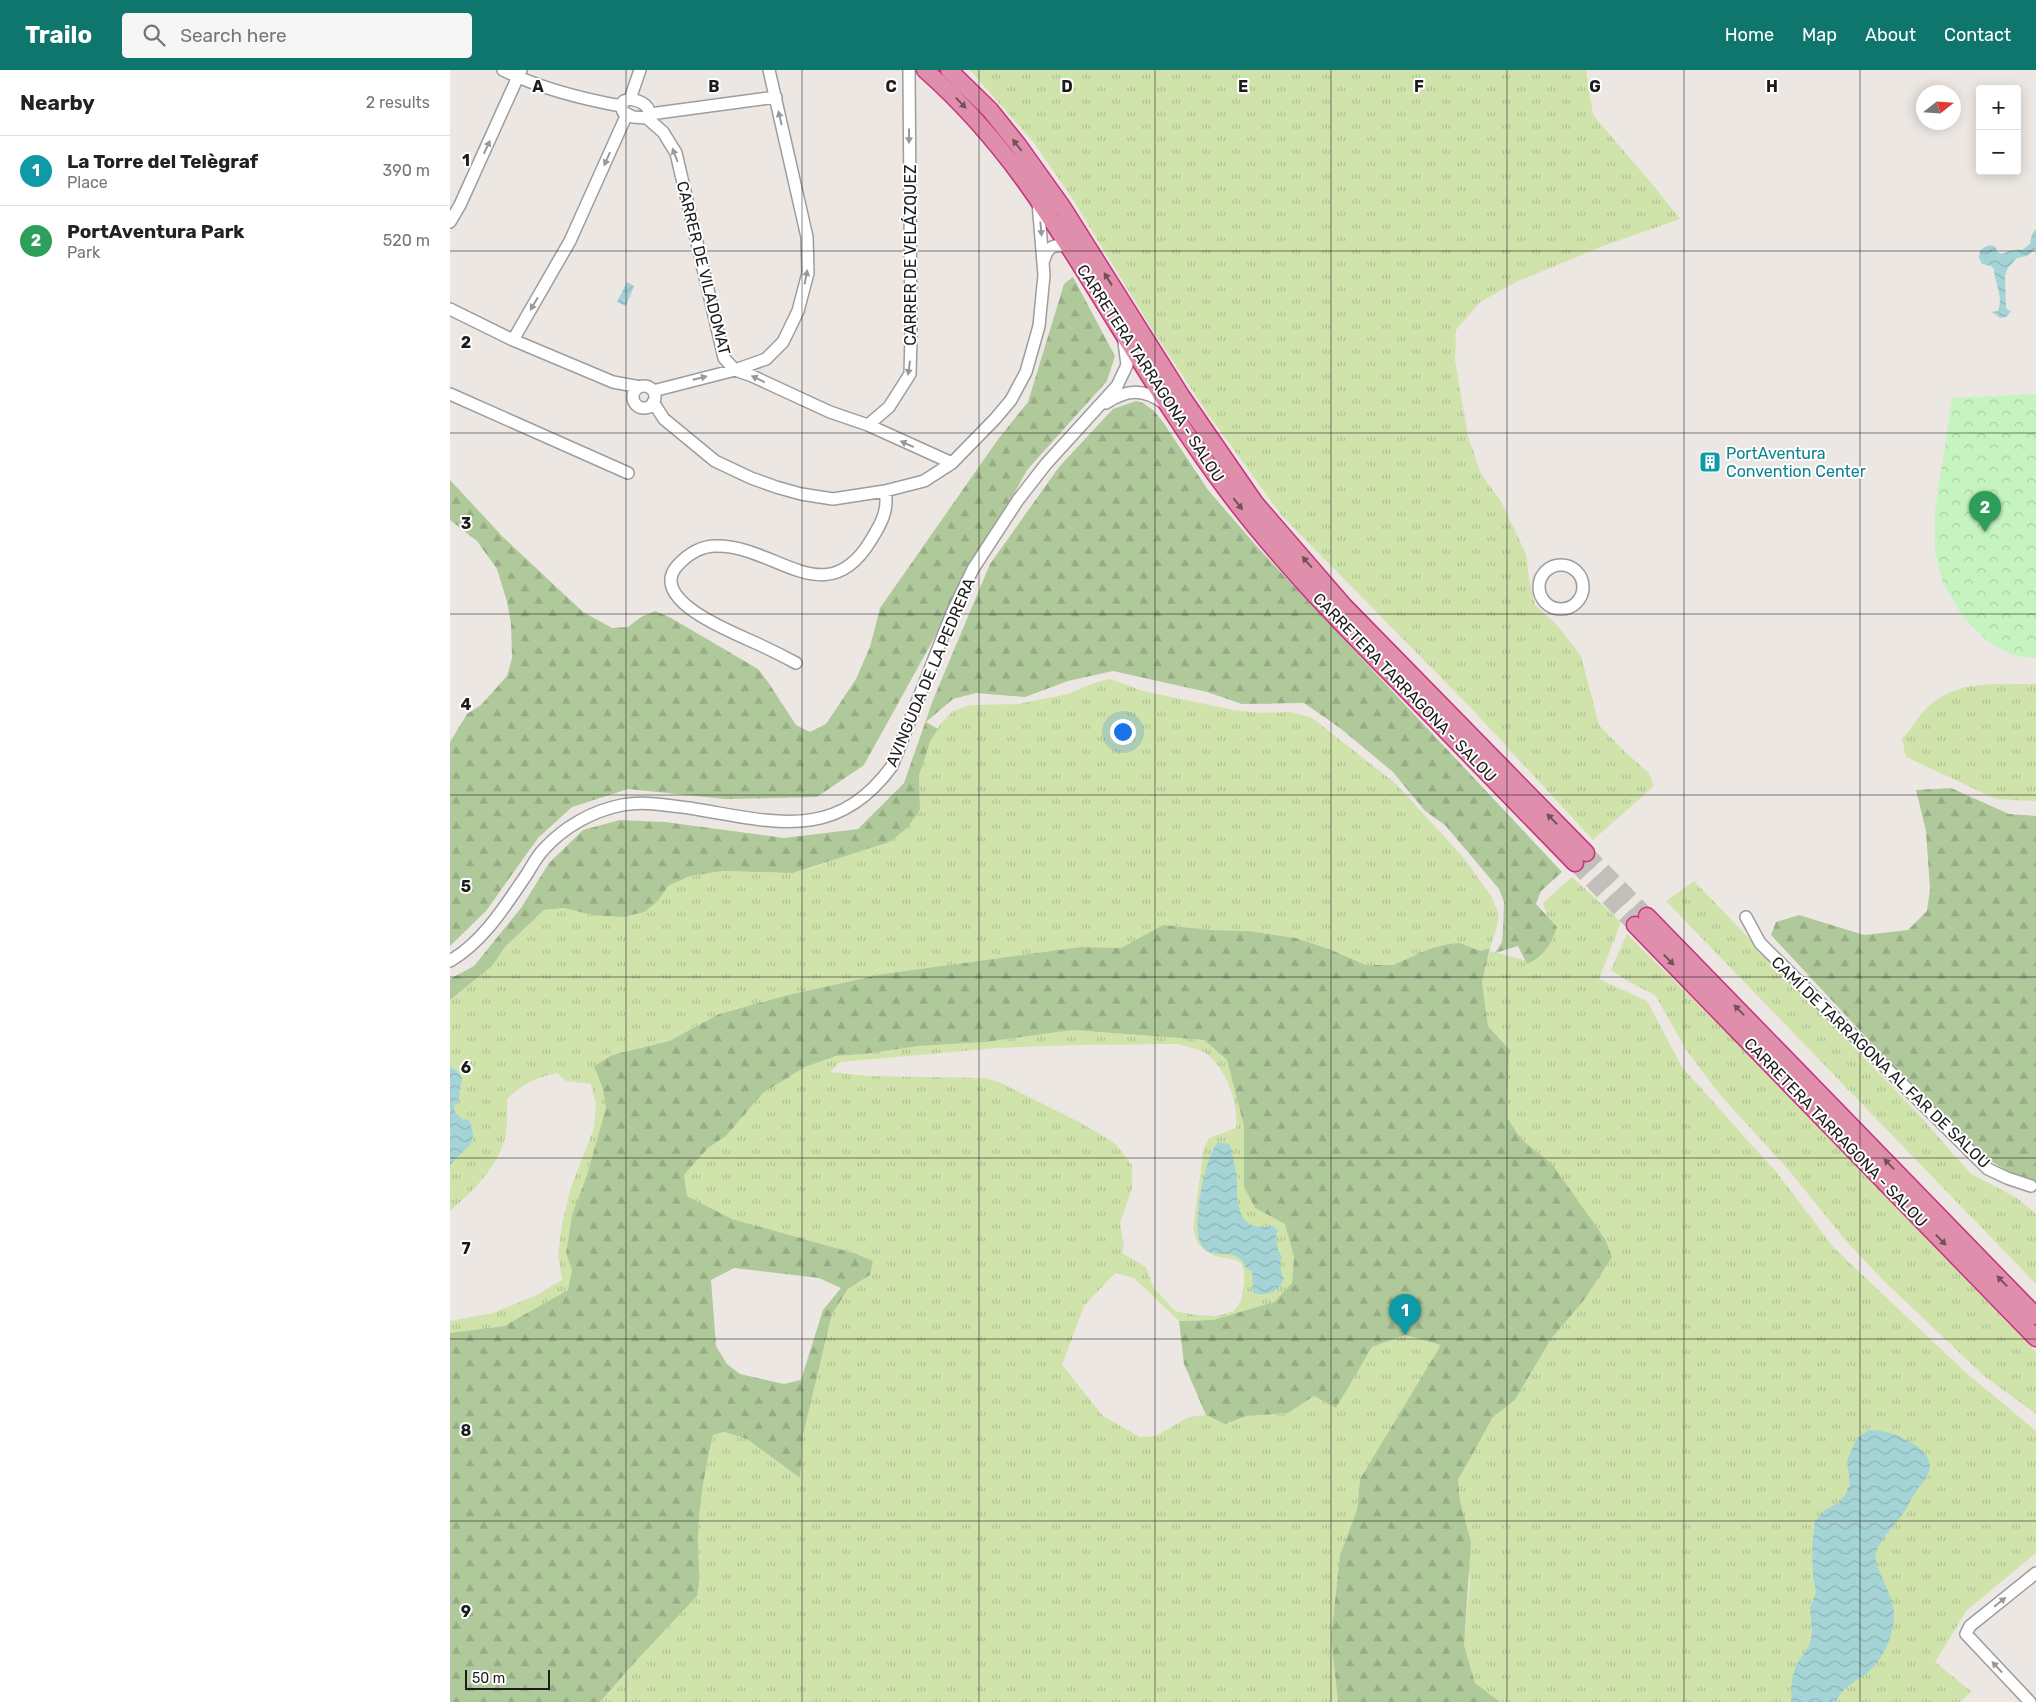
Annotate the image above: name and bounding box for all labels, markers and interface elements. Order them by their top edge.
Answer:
search box [122,13,472,58]
text: Trailo [25,21,92,49]
icon: search [140,21,168,49]
text: Search here [180,24,287,47]
text: Home [1725,24,1774,46]
text: Map [1802,24,1837,46]
text: About [1865,24,1916,46]
text: Contact [1944,24,2011,46]
text: A [532,77,544,96]
text: B [708,77,720,96]
text: C [885,77,897,96]
text: D [1061,77,1073,96]
text: E [1238,77,1248,96]
text: F [1414,77,1424,96]
text: G [1589,77,1601,96]
text: H [1766,77,1778,96]
north arrow [1916,85,1961,130]
map controls [1976,85,2021,175]
button: + [1976,85,2021,130]
text: Nearby [20,90,95,115]
text: 2 results [366,93,430,112]
one-way arrow [954,97,966,109]
one-way arrow [776,110,784,125]
one-way arrow [906,128,914,144]
button: − [1976,130,2021,175]
one-way arrow [1012,138,1022,152]
one-way arrow [483,140,491,154]
one-way arrow [671,147,679,162]
text: La Torre del Telègraf [67,150,258,173]
text: 1 [462,151,470,170]
one-way arrow [603,152,611,166]
text: 1 [32,161,40,180]
text: 390 m [383,161,430,180]
street label: CARRER DE VELÁZQUEZ [901,164,920,346]
text: Place [67,173,108,192]
street label: CARRER DE VILADOMAT [673,179,734,357]
text: PortAventura Park [67,220,244,243]
one-way arrow [1037,222,1045,238]
text: 2 [31,231,41,250]
text: 520 m [383,231,430,250]
text: Park [67,243,100,262]
street label: CARRETERA TARRAGONA - SALOU [1073,261,1228,486]
one-way arrow [803,269,811,285]
one-way arrow [1103,273,1113,286]
one-way arrow [530,296,538,311]
text: 2 [461,333,471,352]
one-way arrow [905,361,913,377]
one-way arrow [692,374,707,382]
one-way arrow [751,375,765,383]
one-way arrow [900,439,914,447]
place label: PortAventura Convention Center [1726,444,1866,481]
building icon: PortAventura Convention Center [1698,450,1722,474]
pin: 2 [1969,491,2001,532]
one-way arrow [1232,497,1243,510]
text: 3 [461,514,471,533]
one-way arrow [1301,555,1312,568]
street label: AVINGUDA DE LA PEDRERA [882,575,979,769]
street label: CARRETERA TARRAGONA - SALOU [1309,589,1500,786]
text: 4 [461,695,472,714]
your location [1110,719,1136,745]
one-way arrow [1546,813,1558,825]
text: 5 [461,877,471,896]
street label: CAMÍ DE TARRAGONA AL FAR DE SALOU [1767,953,1994,1172]
one-way arrow [1663,954,1675,966]
one-way arrow [1733,1005,1745,1017]
street label: CARRETERA TARRAGONA - SALOU [1740,1034,1931,1231]
text: 6 [461,1058,471,1077]
one-way arrow [1883,1159,1895,1171]
one-way arrow [1935,1234,1947,1246]
text: 7 [461,1239,471,1258]
one-way arrow [1996,1275,2008,1287]
pin: 1 [1389,1294,1421,1335]
text: 8 [461,1421,472,1440]
one-way arrow [1993,1596,2006,1607]
text: 9 [461,1602,471,1621]
one-way arrow [1991,1661,2003,1673]
scale bar [465,1667,550,1690]
text: 50 m [472,1670,505,1687]

